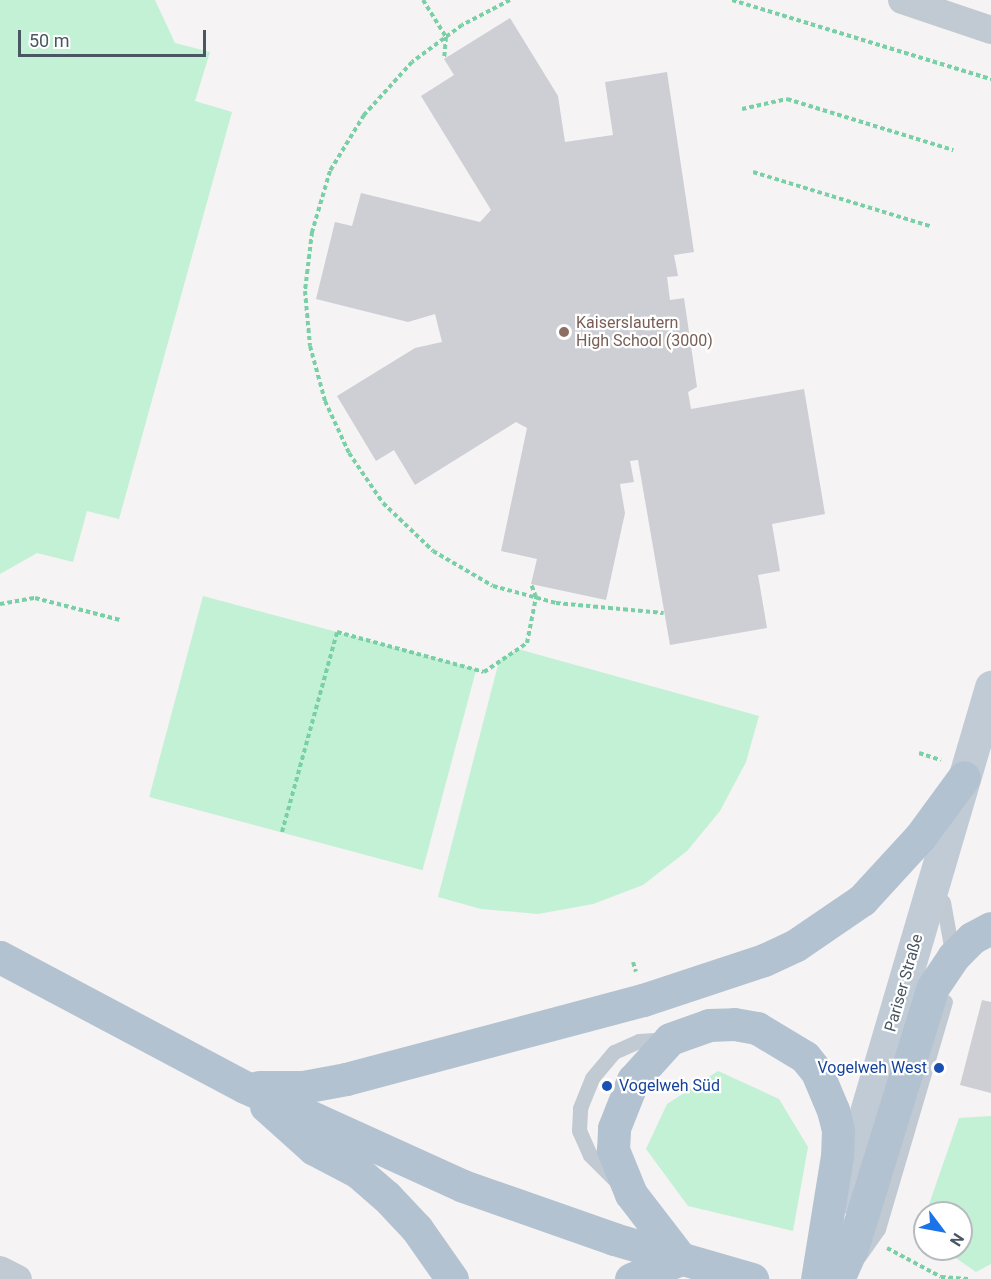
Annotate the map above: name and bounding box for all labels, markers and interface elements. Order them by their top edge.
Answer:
scale bar [21,18,208,56]
text: 50 m [29,30,69,51]
place label: Kaiserslautern High School (3000) [576,313,713,351]
marker: Kaiserslautern High School (3000) [557,325,571,339]
street label: Pariser Straße [881,932,927,1034]
place label: Vogelweh West [817,1058,927,1078]
marker: Vogelweh West [932,1061,946,1075]
place label: Vogelweh Süd [619,1076,720,1096]
marker: Vogelweh Süd [600,1079,614,1093]
north arrow [913,1201,973,1261]
text: N [946,1230,968,1250]

